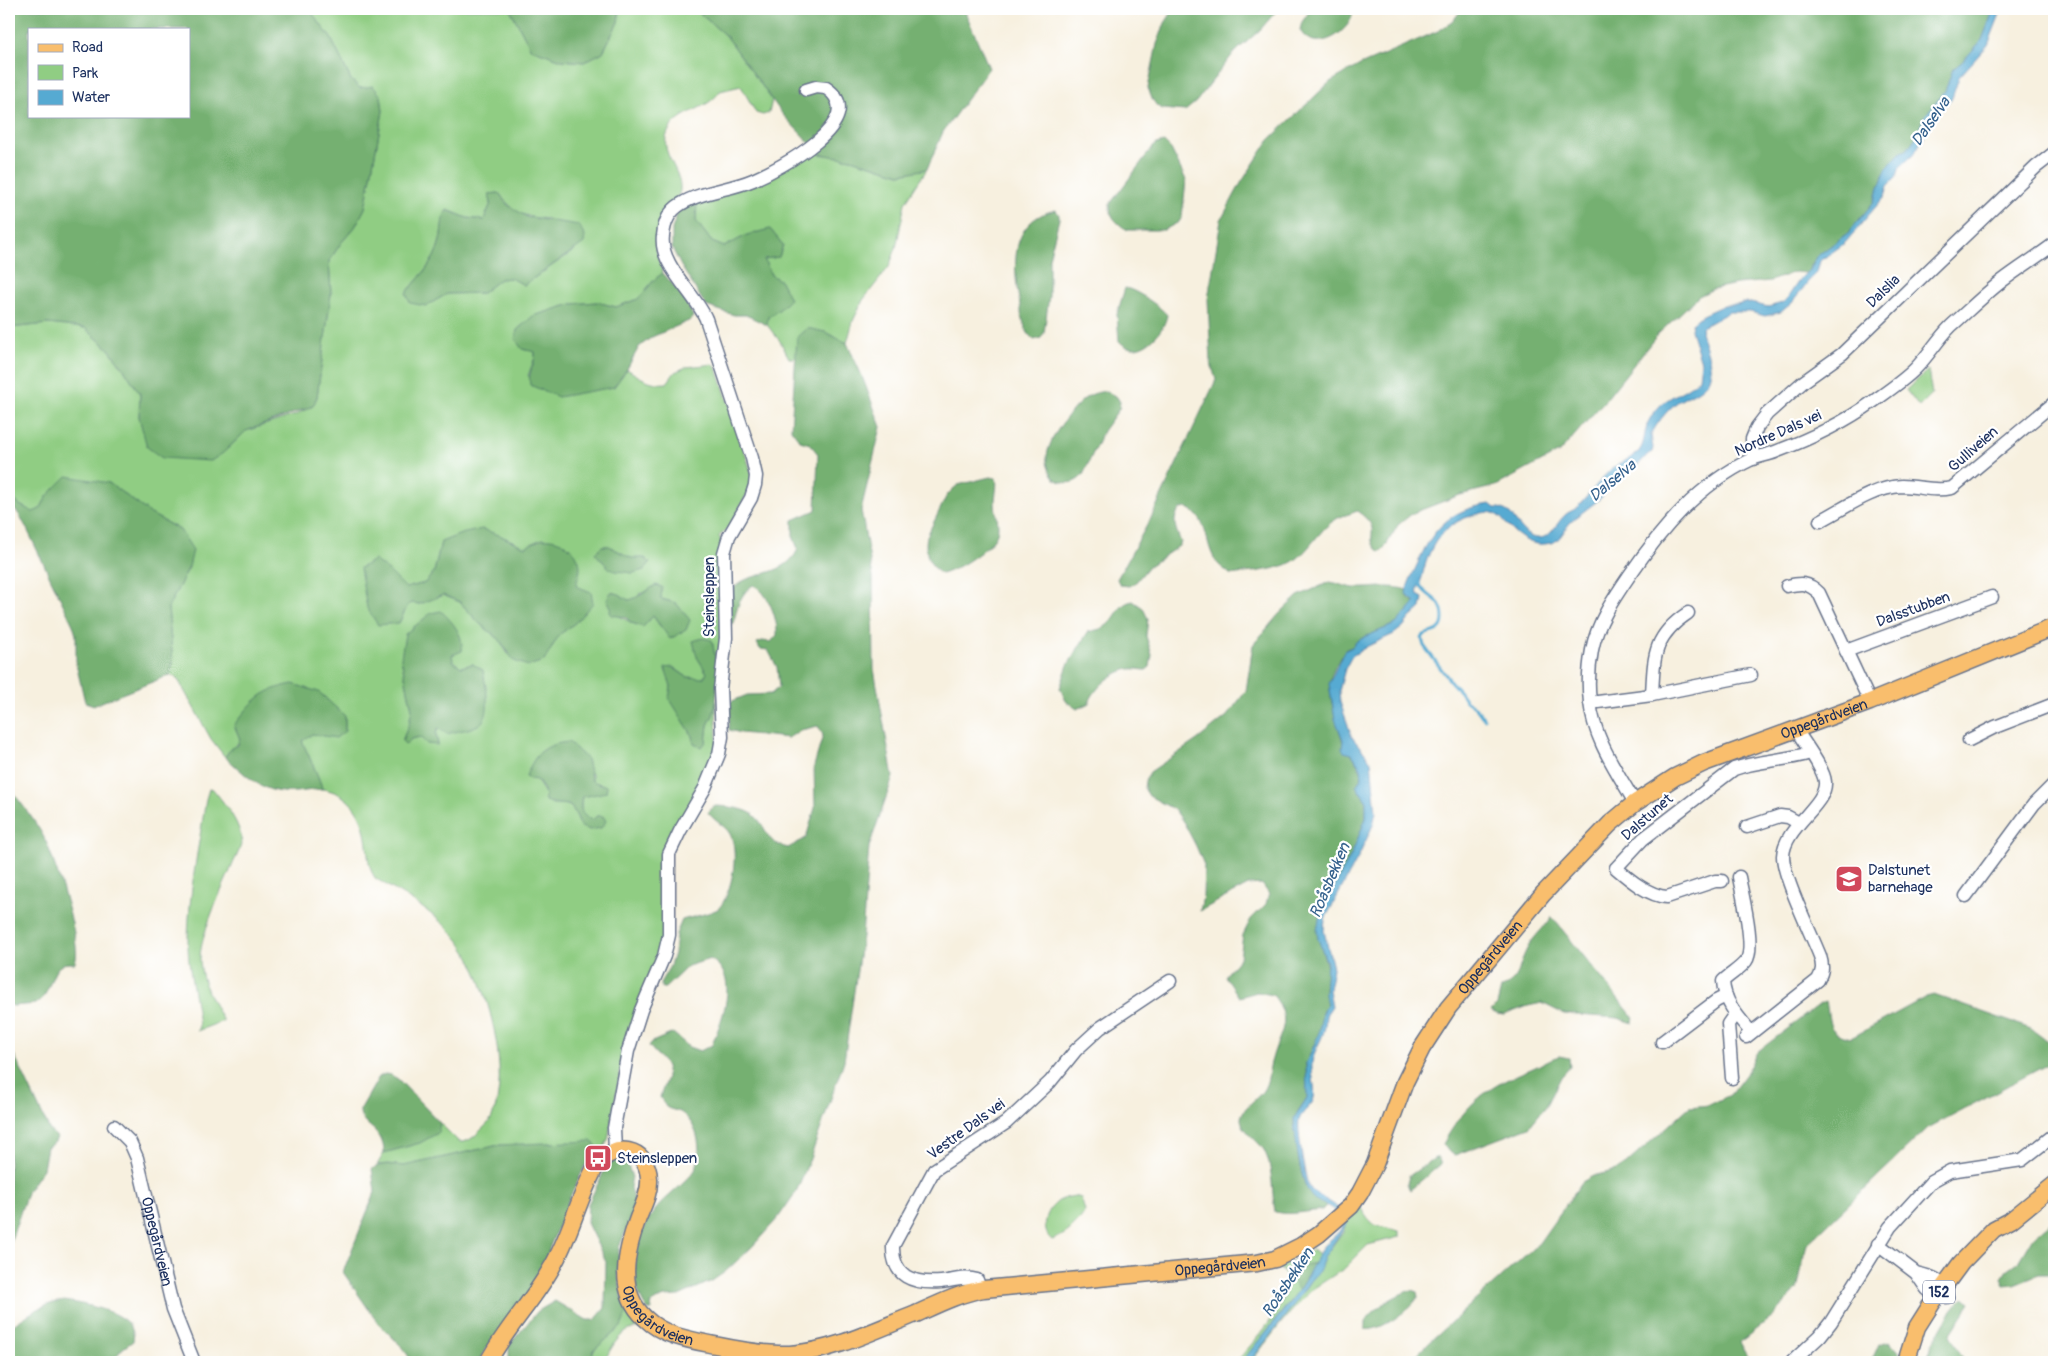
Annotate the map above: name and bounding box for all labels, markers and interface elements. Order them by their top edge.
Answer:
legend [28,28,190,118]
text: Road [72,38,103,57]
text: Park [72,64,99,83]
text: Water [72,88,111,107]
water label: Dalselva [1907,92,1956,150]
street label: Dalslia [1862,271,1904,312]
street label: Nordre Dals vei [1732,406,1825,461]
street label: Gulliveien [1944,422,2002,476]
water label: Dalselva [1585,455,1641,506]
street label: Steinsleppen [700,557,719,637]
street label: Dalsstubben [1874,587,1953,632]
street label: Oppegårdveien [1778,695,1870,744]
street label: Dalstunet [1618,789,1678,845]
water label: Roåsbekken [1305,839,1355,921]
place label: Dalstunet barnehage [1868,861,1933,897]
school or university icon: Dalstunet barnehage [1834,864,1864,894]
street label: Oppegårdveien [1454,917,1527,999]
street label: Vestre Dals vei [924,1095,1009,1164]
bus stop icon: Steinsleppen [583,1143,613,1173]
place label: Steinsleppen [617,1149,697,1168]
street label: Oppegårdveien [137,1195,176,1288]
water label: Roåsbekken [1257,1243,1319,1321]
street label: Oppegårdveien [1174,1252,1267,1281]
road number: 152 [1923,1280,1955,1304]
street label: Oppegårdveien [617,1284,695,1350]

